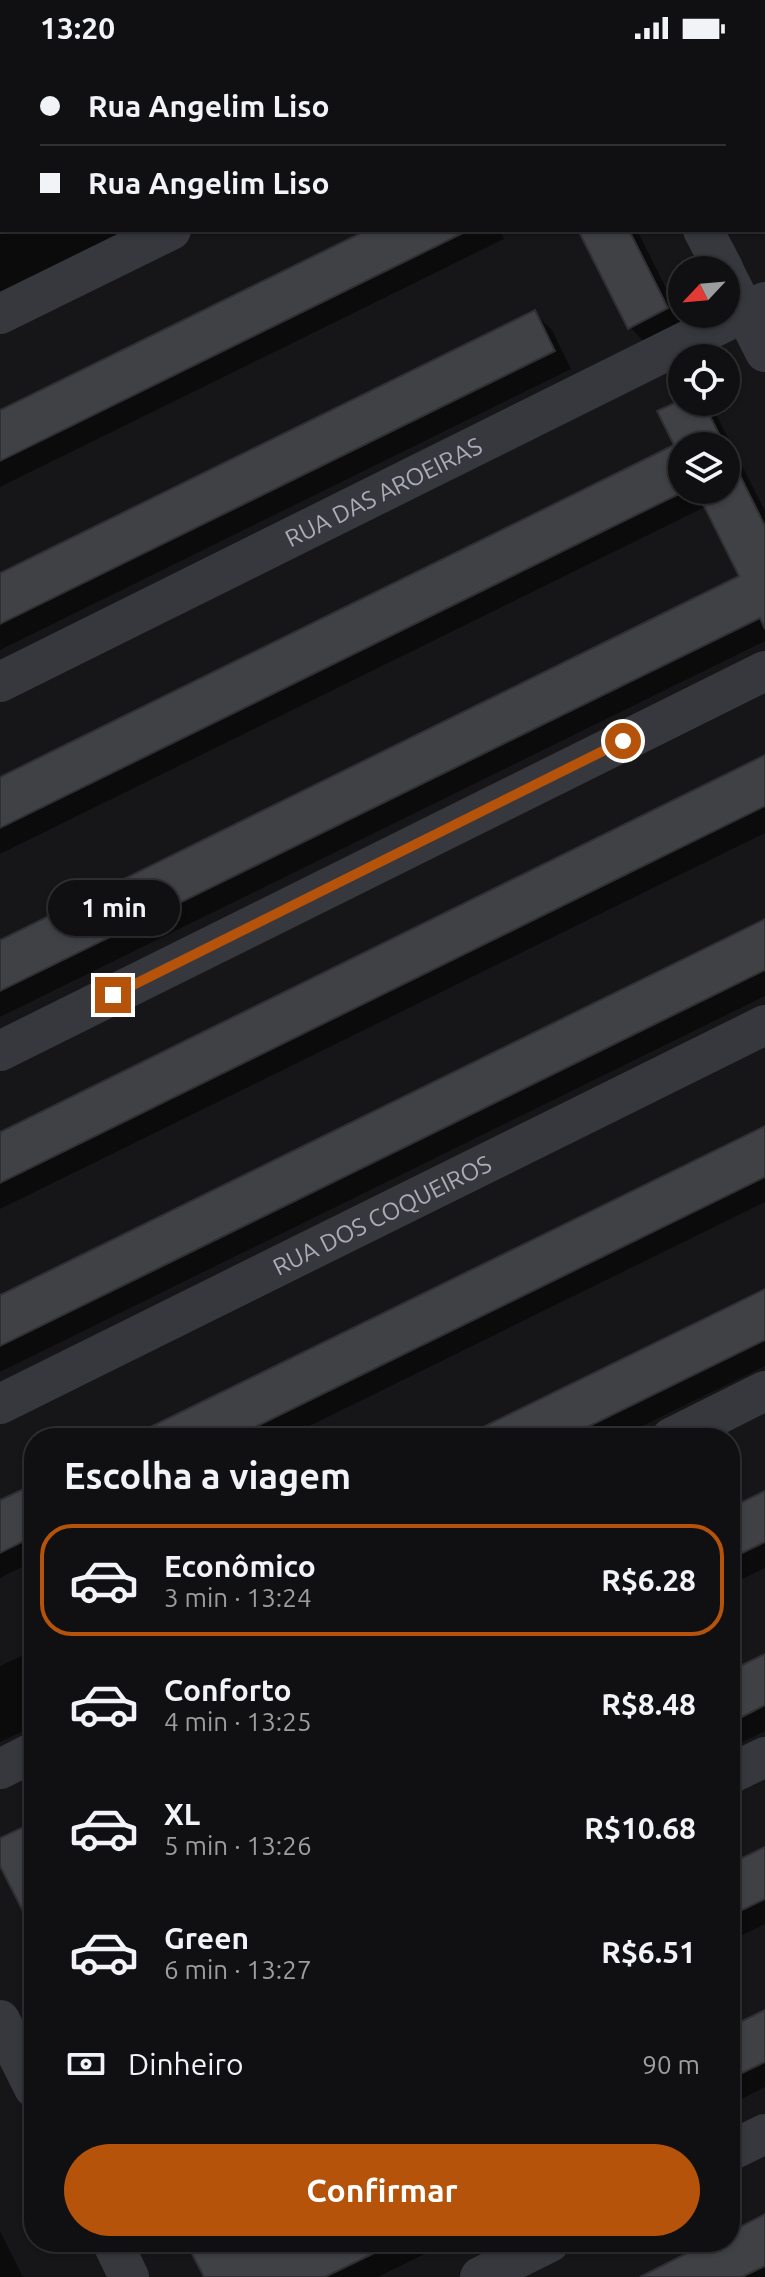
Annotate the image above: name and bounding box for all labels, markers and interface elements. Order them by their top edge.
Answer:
text: 13:20 [40,11,115,45]
text: Rua Angelim Liso [88,89,329,123]
text: Rua Angelim Liso [88,166,329,200]
north arrow [668,256,740,328]
map controls [668,256,740,504]
button: locate [668,344,740,416]
street label: RUA DAS AROEIRAS [280,431,486,552]
button: layers [668,432,740,504]
route start [605,723,641,759]
callout: 1 min [47,879,179,935]
text: 1 min [81,893,147,922]
route end [95,977,131,1013]
street label: RUA DOS COQUEIROS [268,1150,495,1280]
text: Escolha a viagem [64,1455,351,1496]
icon: car [68,1544,140,1616]
text: Econômico [164,1549,316,1583]
text: R$6.28 [601,1563,696,1597]
text: 3 min · 13:24 [164,1583,312,1612]
icon: car [68,1668,140,1740]
text: Conforto [164,1673,292,1707]
text: R$8.48 [601,1687,696,1721]
text: 4 min · 13:25 [164,1707,312,1736]
icon: car [68,1792,140,1864]
text: XL [164,1797,200,1831]
text: R$10.68 [584,1811,696,1845]
text: 5 min · 13:26 [164,1831,312,1860]
icon: car [68,1916,140,1988]
text: Green [164,1921,249,1955]
text: R$6.51 [601,1935,696,1969]
text: 6 min · 13:27 [164,1955,312,1984]
icon: cash [64,2042,108,2086]
text: Dinheiro [128,2047,243,2081]
text: 90 m [642,2050,700,2079]
button: Confirmar [64,2144,700,2236]

